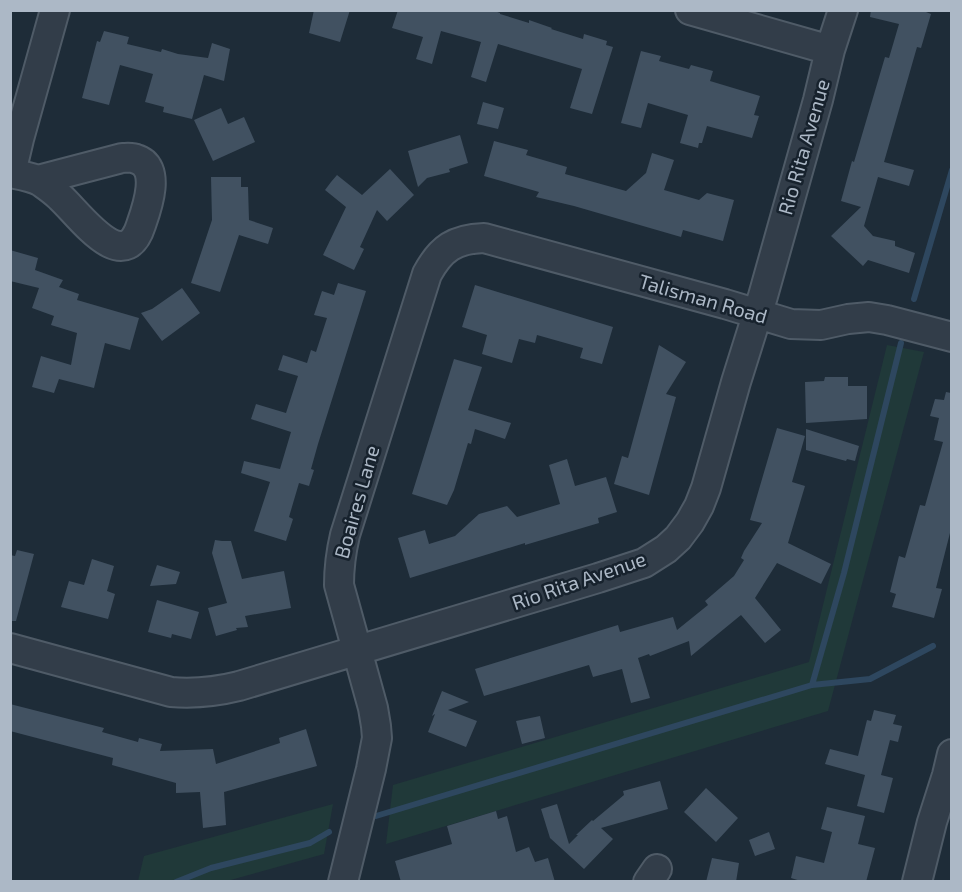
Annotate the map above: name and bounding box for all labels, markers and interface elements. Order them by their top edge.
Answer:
street label: Rio Rita Avenue [772,76,834,217]
street label: Talisman Road [636,268,770,328]
street label: Boaires Lane [328,442,384,561]
street label: Rio Rita Avenue [509,546,649,614]

